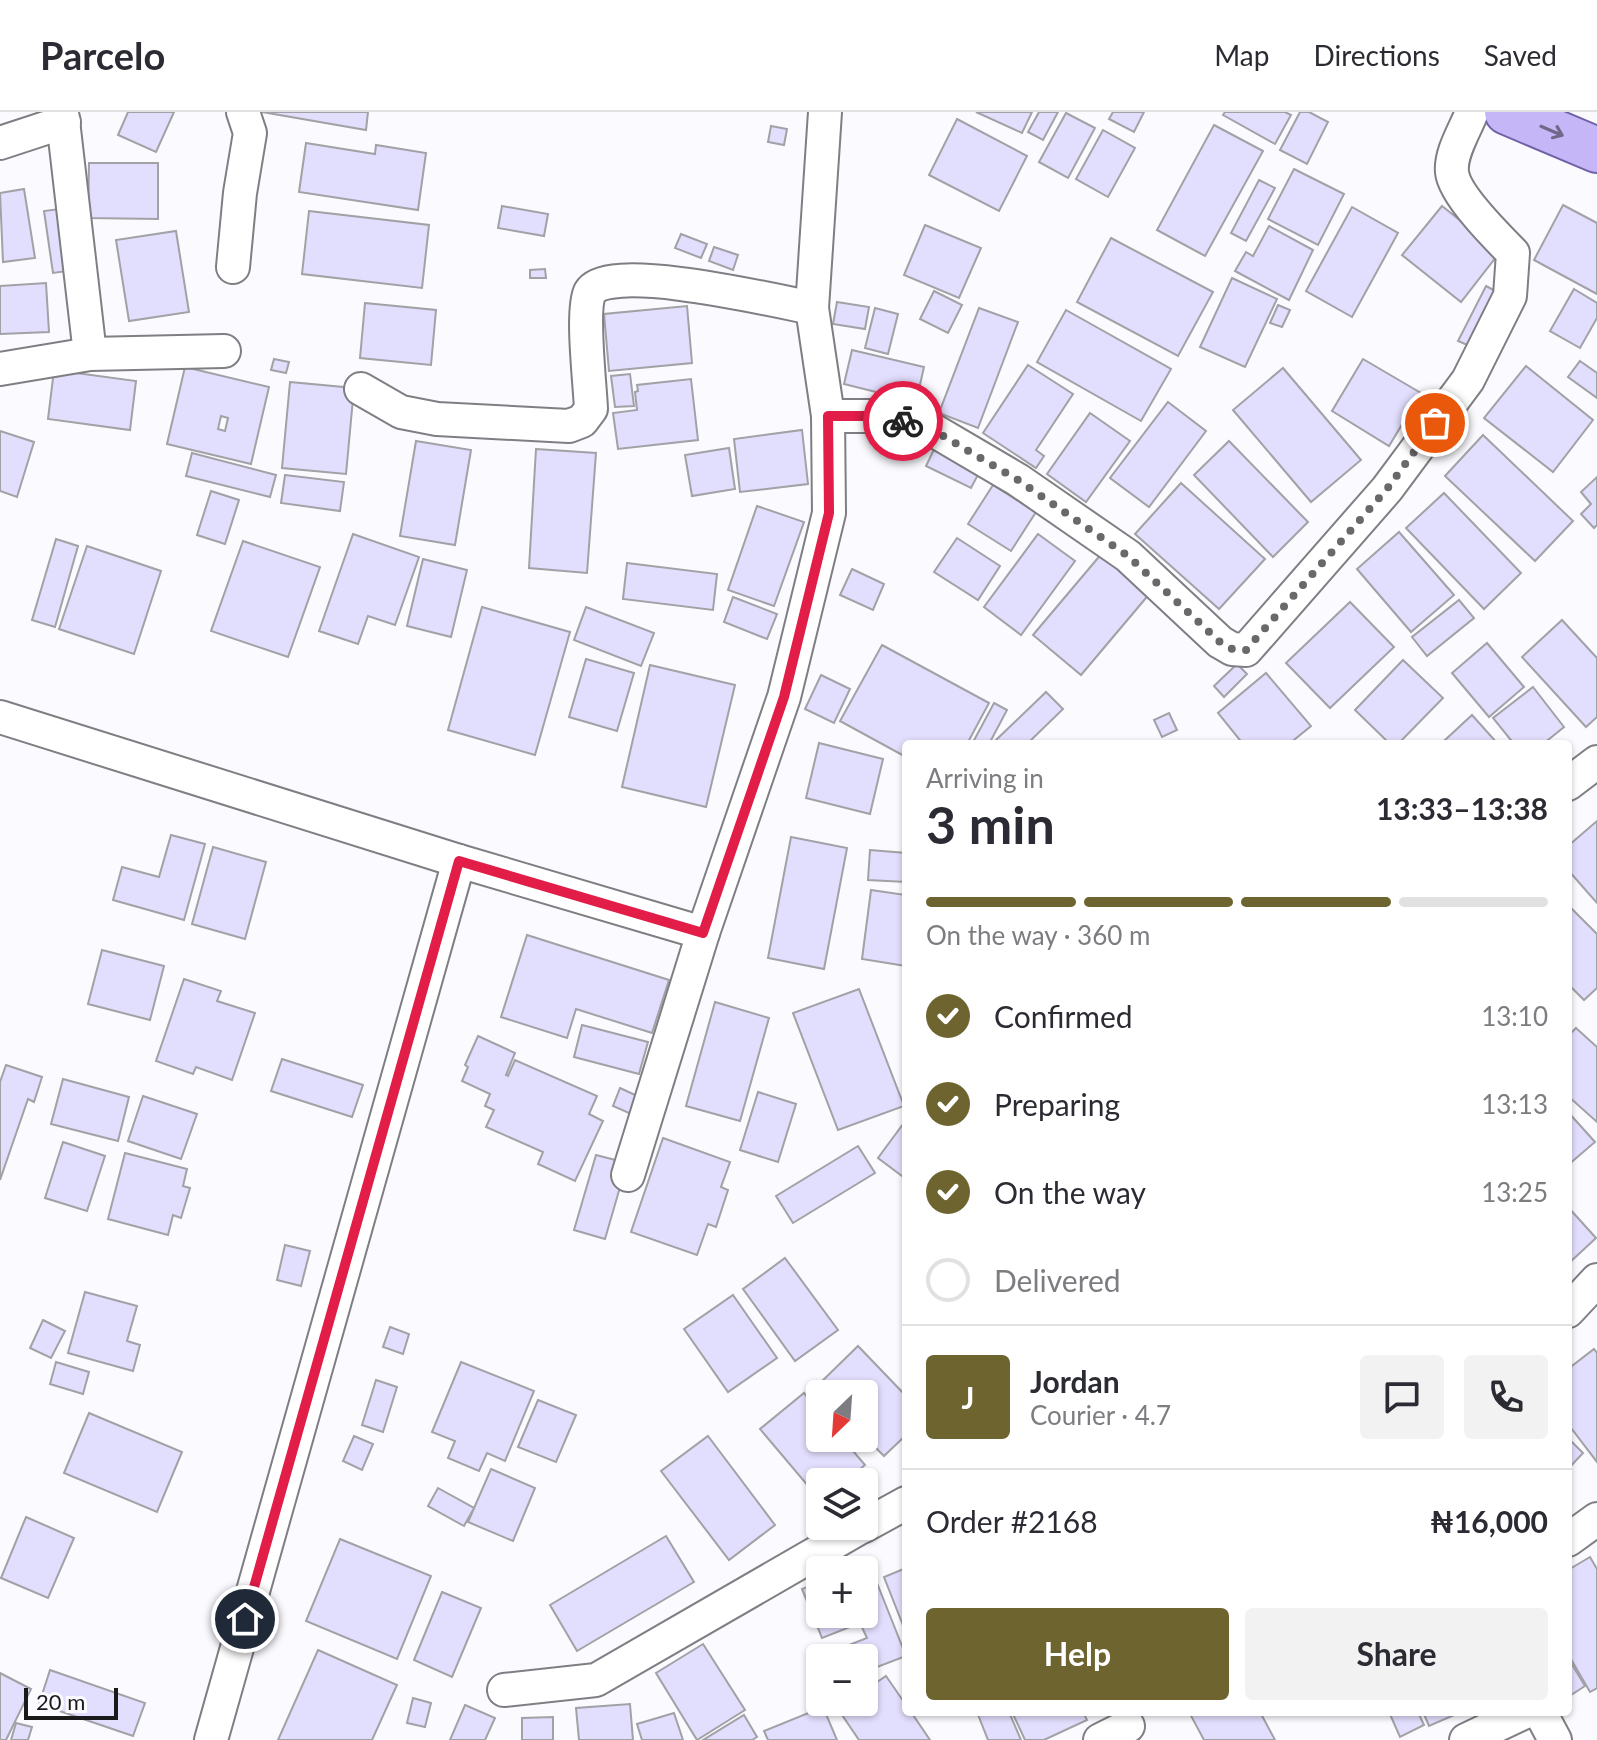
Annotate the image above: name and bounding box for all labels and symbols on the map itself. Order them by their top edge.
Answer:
one-way arrow [1539,125,1564,140]
courier [863,381,943,461]
pin [1401,389,1469,457]
north arrow [806,1380,878,1452]
pin [211,1585,279,1653]
scale bar [24,1684,118,1720]

